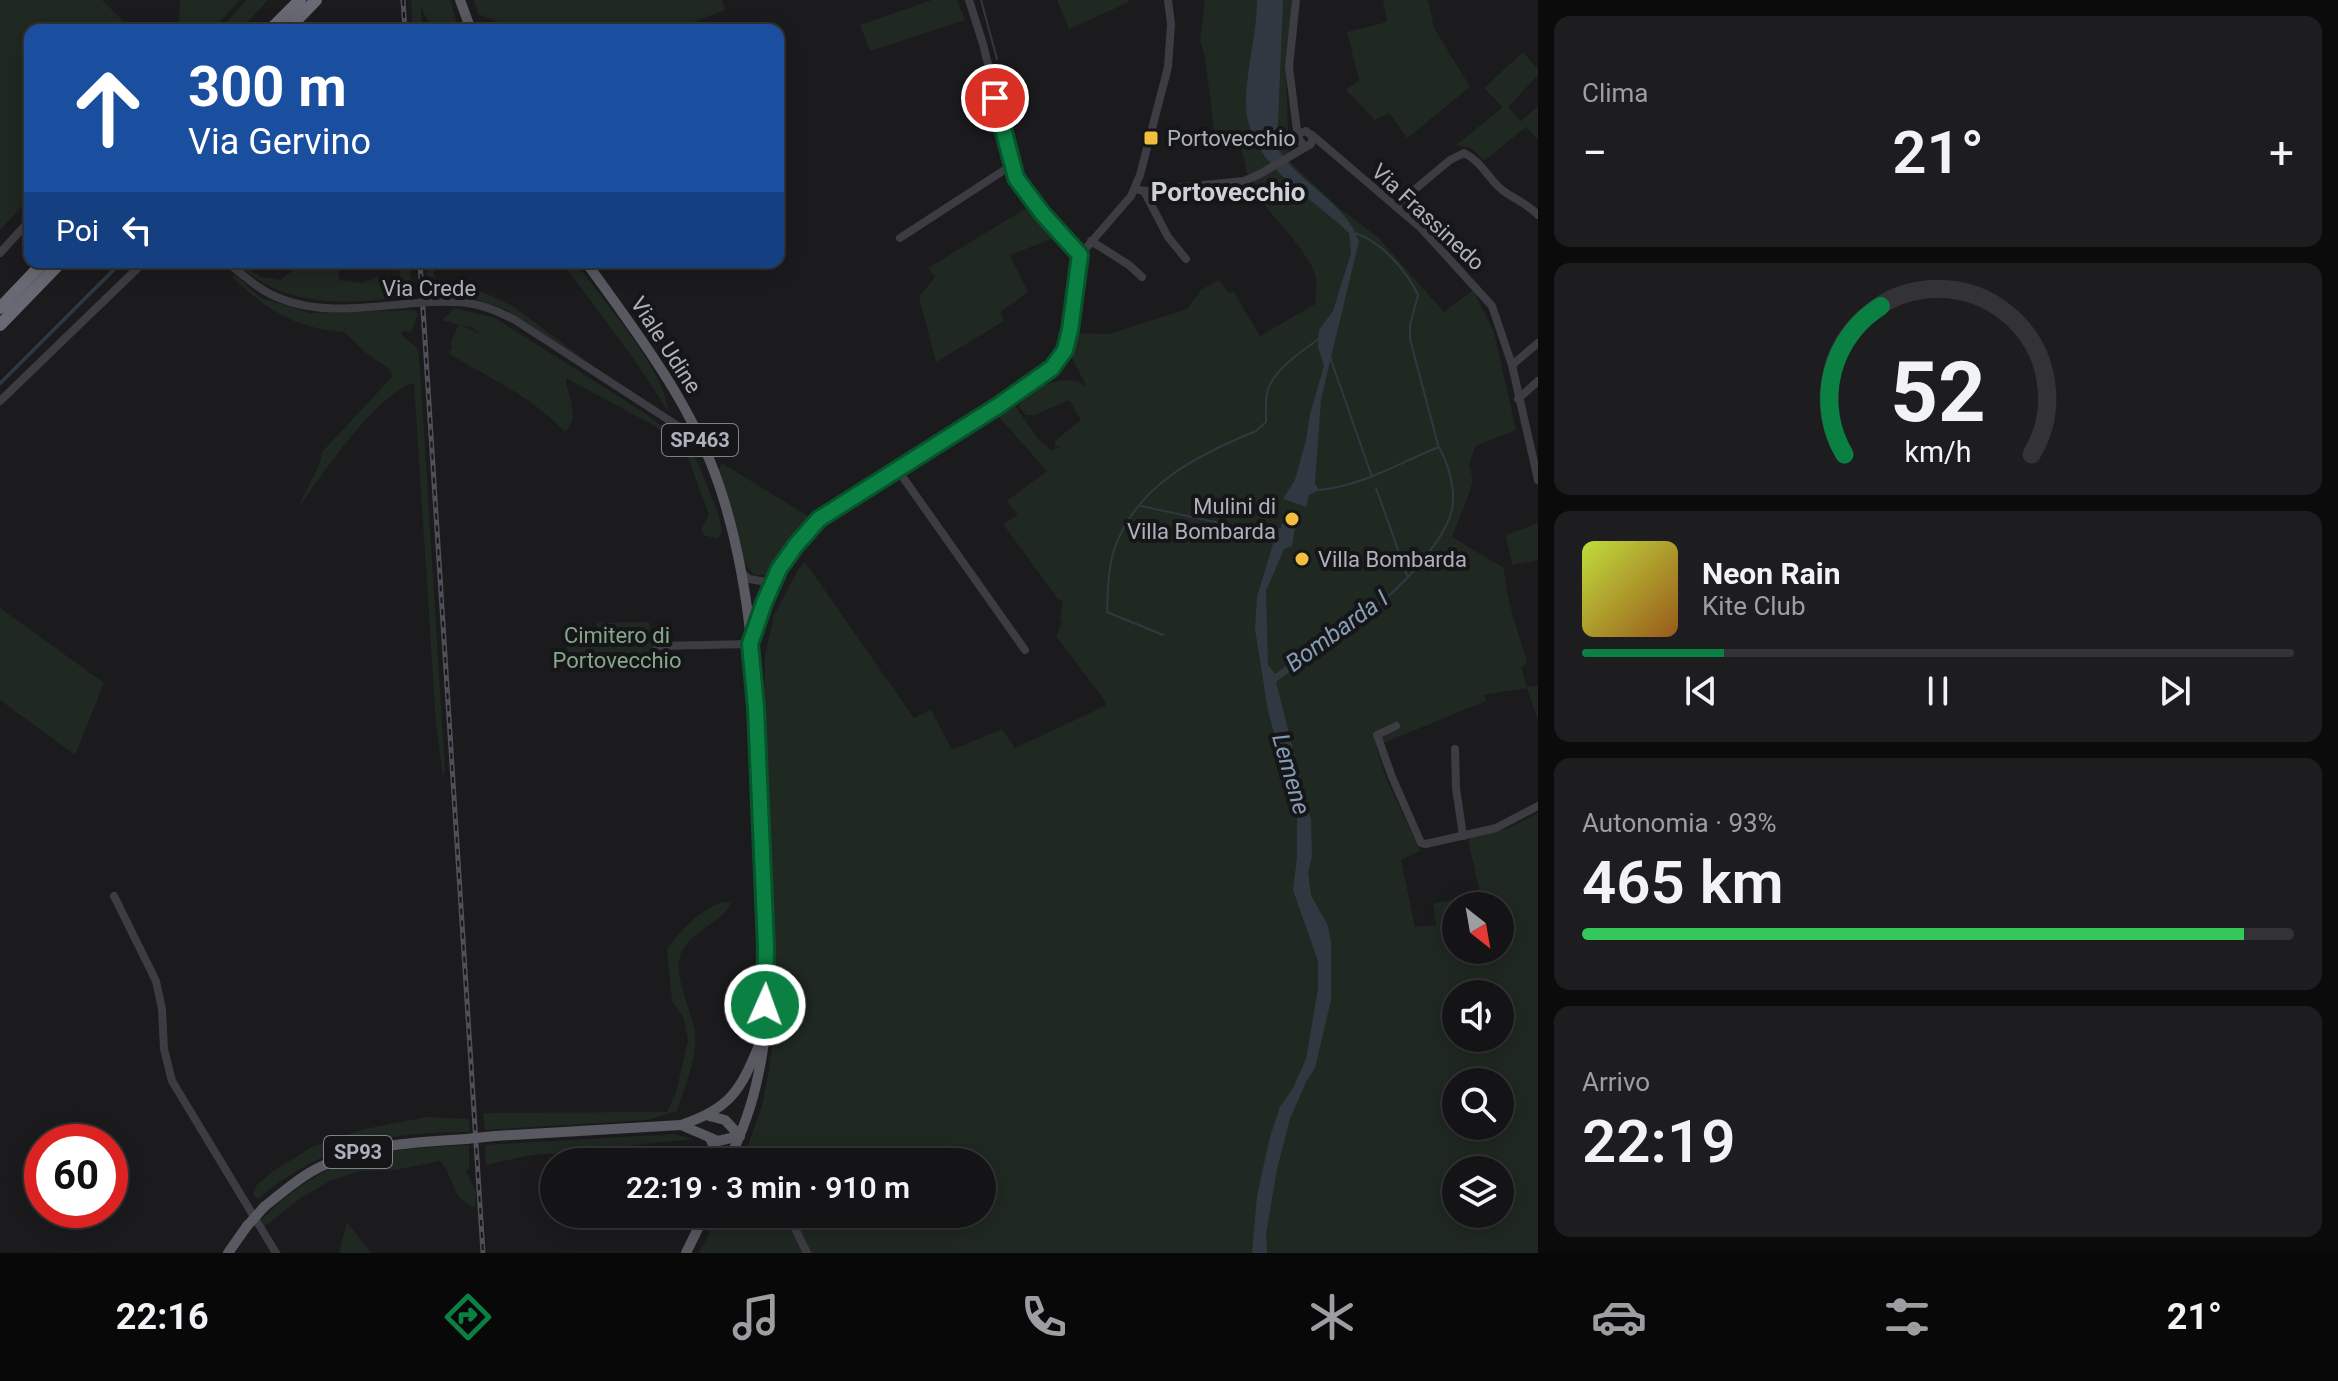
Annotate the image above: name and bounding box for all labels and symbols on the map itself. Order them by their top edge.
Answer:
pin [961,64,1029,132]
place label: Portovecchio [1167,126,1296,151]
marker: Portovecchio [1142,129,1160,147]
street label: Via Frassinedo [1367,159,1489,275]
district label: Portovecchio [1151,177,1305,207]
street label: Via Crede [382,276,476,301]
street label: Viale Udine [626,292,706,398]
road number: SP463 [662,424,738,456]
place label: Mulini di Villa Bombarda [1127,494,1276,544]
marker: Mulini di Villa Bombarda [1283,510,1301,528]
place label: Villa Bombarda [1318,547,1467,572]
marker: Villa Bombarda [1293,550,1311,568]
water label: Bombarda I [1280,584,1394,677]
park label: Cimitero di Portovecchio [553,623,681,673]
water label: Lemene [1266,730,1316,818]
north arrow [1442,892,1514,964]
position arrow [723,963,807,1047]
speed limit sign: 60 [24,1124,128,1228]
road number: SP93 [324,1136,392,1168]

